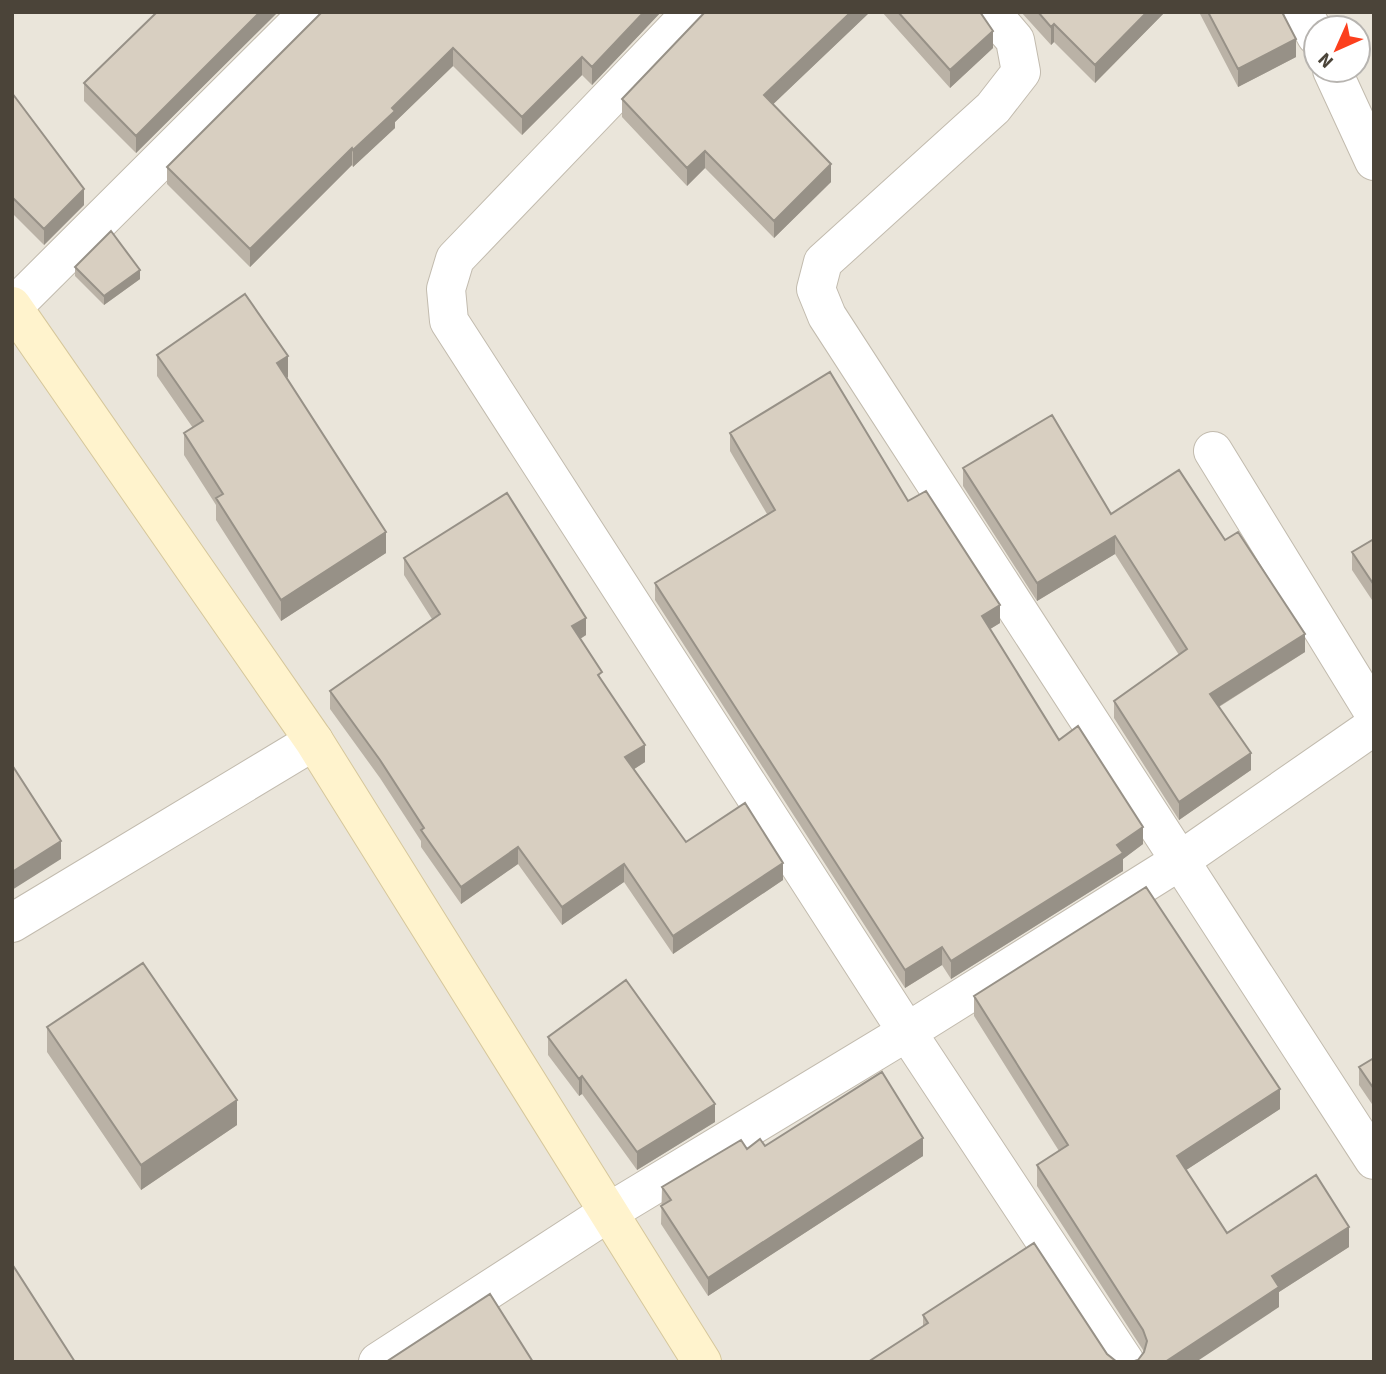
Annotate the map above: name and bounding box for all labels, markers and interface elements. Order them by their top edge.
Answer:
north arrow [1302,14,1372,84]
text: N [1312,46,1340,74]

